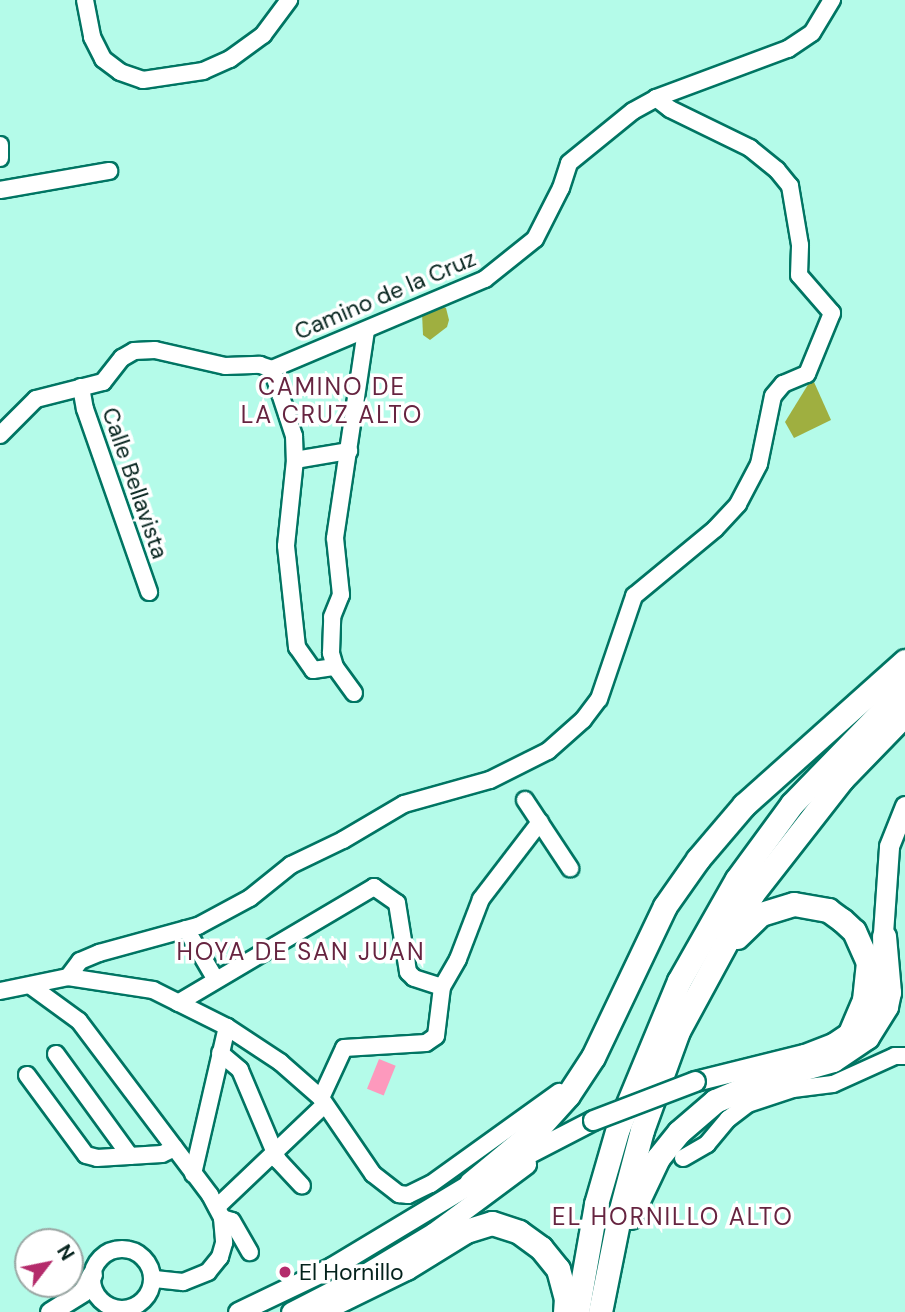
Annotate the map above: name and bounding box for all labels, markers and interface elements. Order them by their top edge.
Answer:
street label: Camino de la Cruz [290,244,480,346]
district label: CAMINO DE LA CRUZ ALTO [242,373,422,429]
street label: Calle Bellavista [96,404,174,562]
district label: HOYA DE SAN JUAN [178,938,424,966]
district label: EL HORNILLO ALTO [554,1203,792,1231]
north arrow [14,1228,84,1298]
text: N [51,1240,80,1265]
place label: El Hornillo [299,1258,404,1286]
marker: El Hornillo [277,1264,293,1280]

